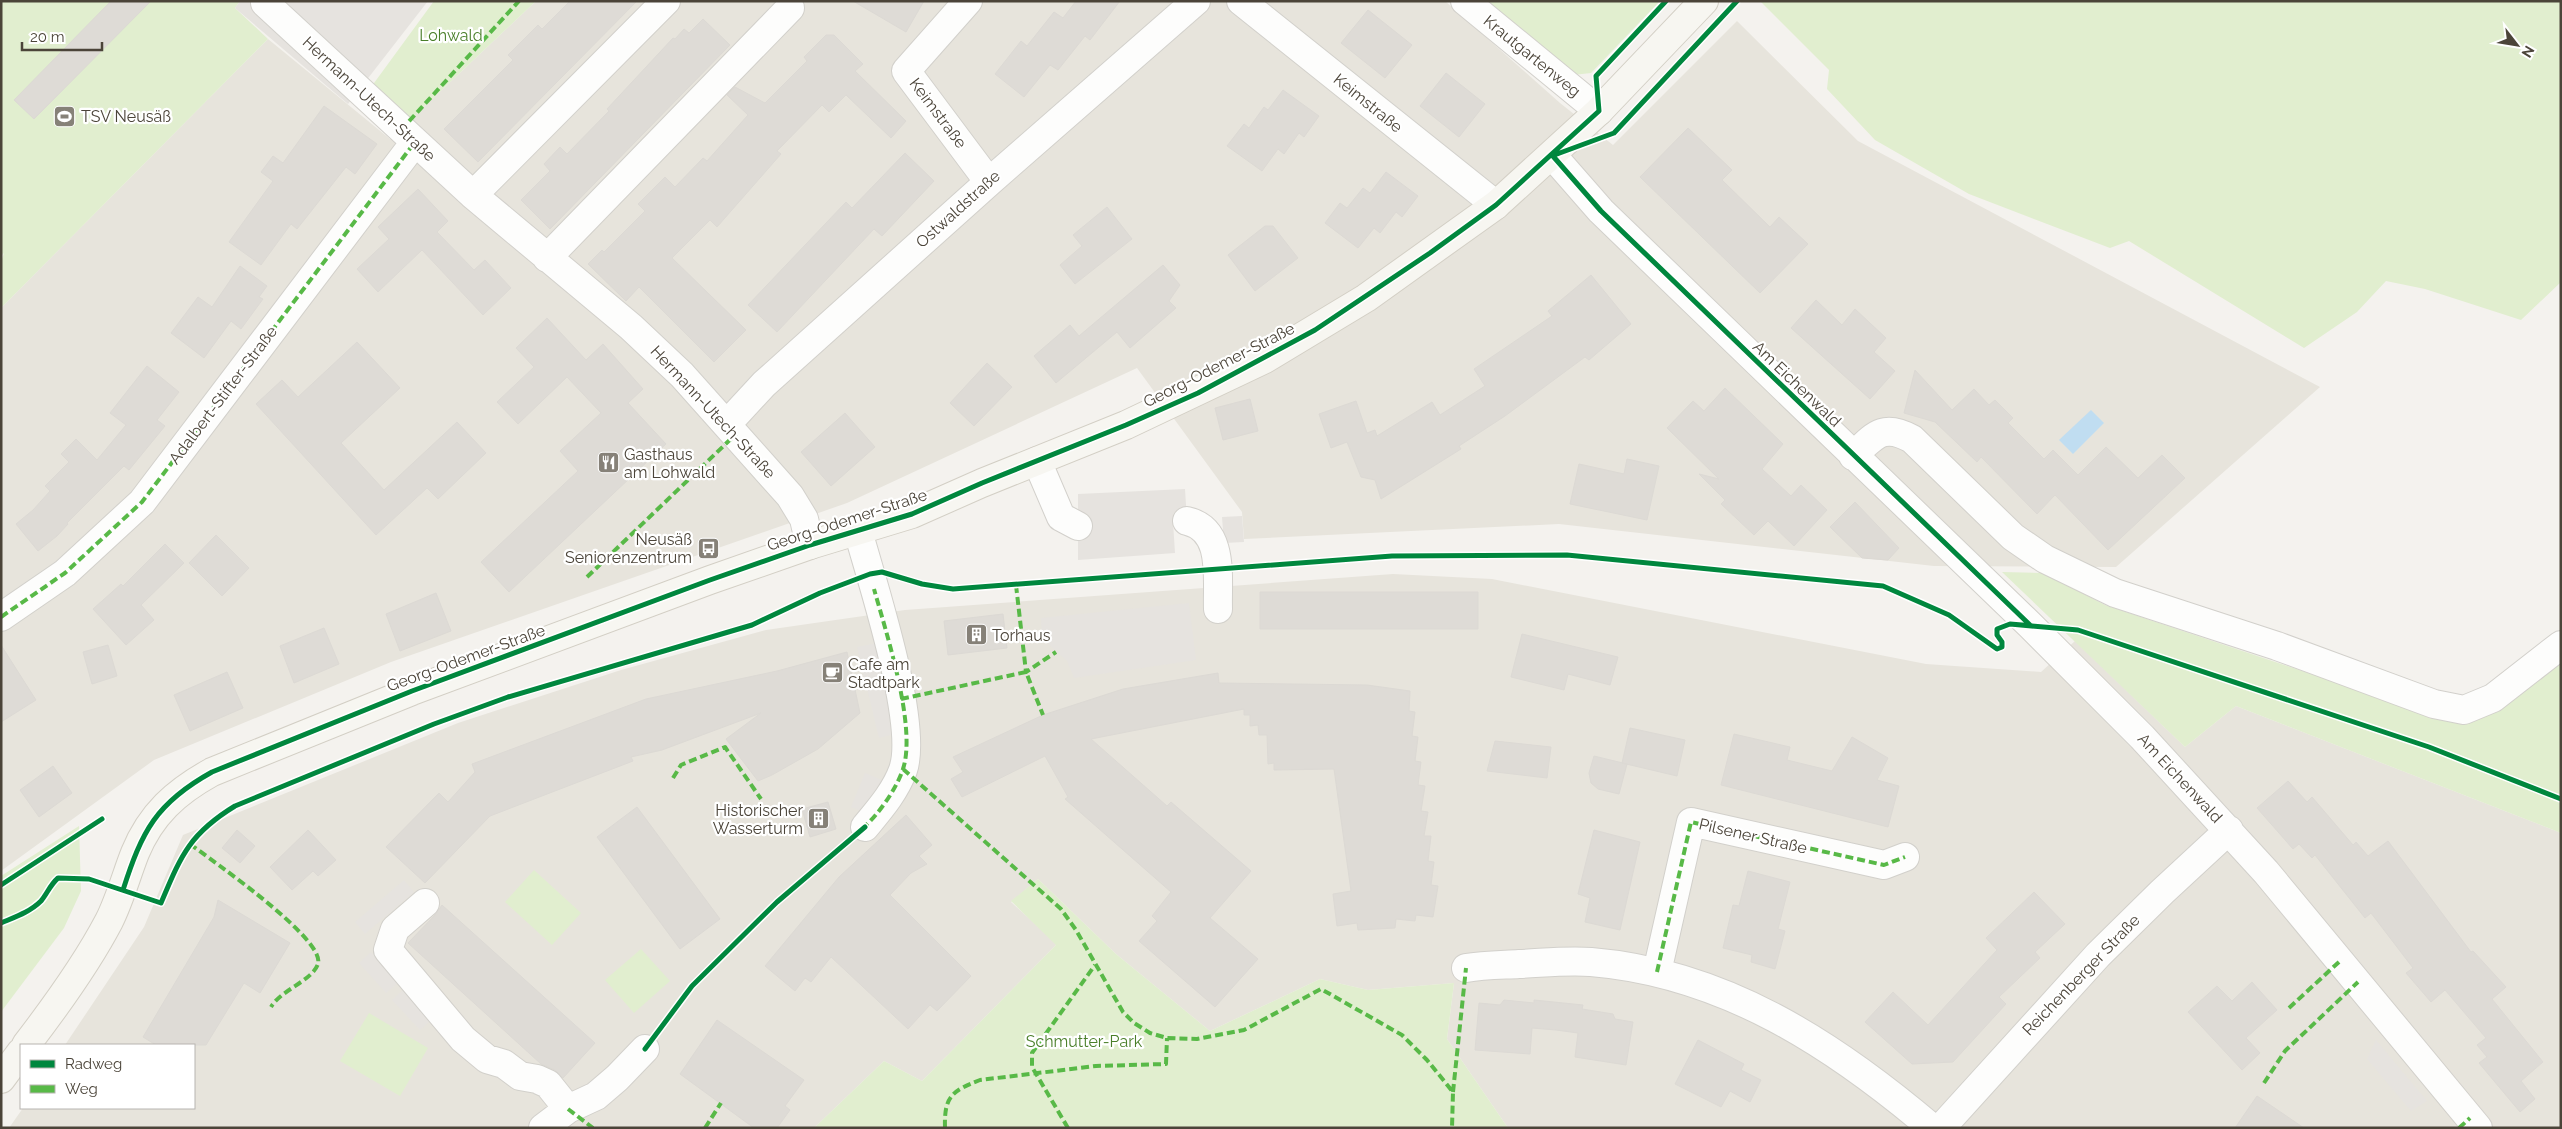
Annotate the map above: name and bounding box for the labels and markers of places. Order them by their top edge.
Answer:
sports icon: TSV Neusäß [53,104,77,128]
place label: TSV Neusäß [81,107,171,126]
place label: Gasthaus am Lohwald [624,445,715,482]
restaurant icon: Gasthaus am Lohwald [596,451,620,475]
place label: Neusäß Seniorenzentrum [565,530,692,567]
bus stop icon: Neusäß Seniorenzentrum [696,536,720,560]
building icon: Torhaus [964,623,988,647]
place label: Torhaus [992,626,1051,645]
place label: Cafe am Stadtpark [848,655,920,692]
cafe icon: Cafe am Stadtpark [820,661,844,685]
place label: Historischer Wasserturm [713,801,803,838]
building icon: Historischer Wasserturm [807,807,831,831]

